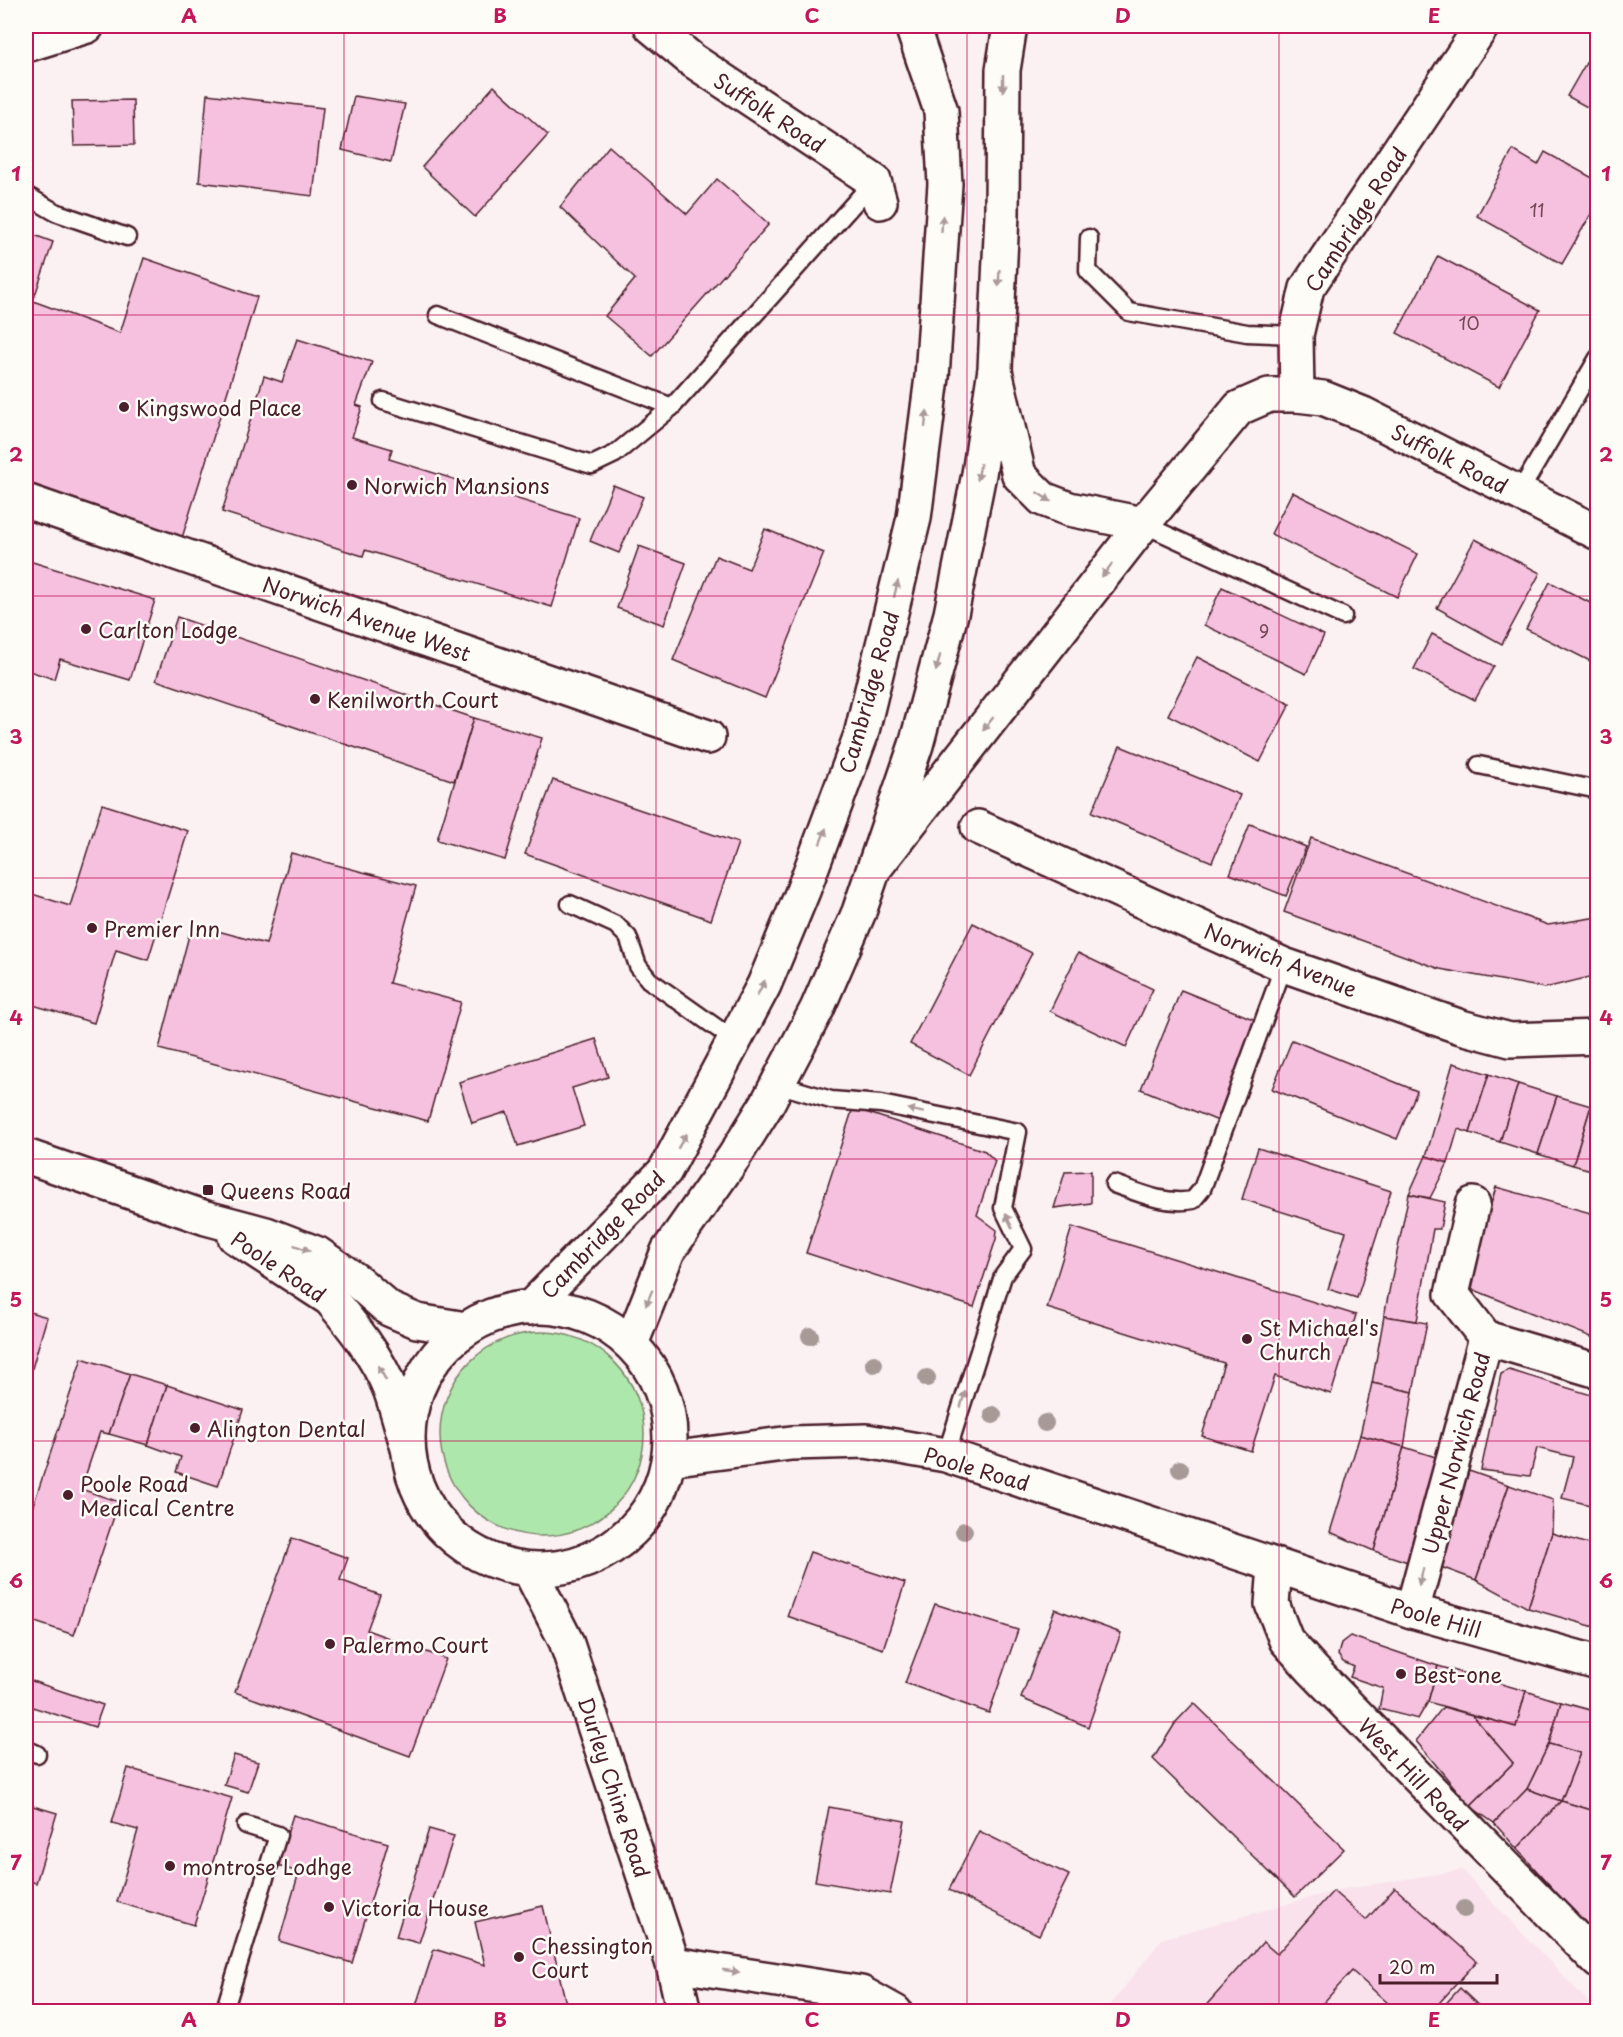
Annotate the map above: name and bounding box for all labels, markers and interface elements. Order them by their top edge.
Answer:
text: A [181,0,197,30]
text: B [493,0,507,30]
text: C [804,0,820,30]
text: D [1115,0,1131,30]
text: E [1428,0,1440,30]
street label: Suffolk Road [708,64,832,160]
one-way arrow [998,74,1008,93]
street label: Cambridge Road [1296,140,1414,298]
text: 1 [11,158,21,188]
text: 1 [1601,158,1611,188]
house number: 11 [1529,196,1545,223]
one-way arrow [937,215,947,234]
one-way arrow [995,269,1004,288]
house number: 10 [1458,309,1480,336]
place label: Kingswood Place [136,391,302,423]
marker: Kingswood Place [117,400,131,414]
one-way arrow [922,409,931,428]
street label: Suffolk Road [1386,415,1514,501]
text: 2 [9,439,23,469]
text: 2 [1599,439,1613,469]
one-way arrow [974,463,983,482]
place label: Norwich Mansions [364,469,550,501]
marker: Norwich Mansions [345,478,359,492]
one-way arrow [1035,491,1051,503]
one-way arrow [1102,563,1114,578]
street label: Norwich Avenue West [259,567,475,669]
one-way arrow [892,580,902,598]
street label: Cambridge Road [830,607,906,777]
place label: Carlton Lodge [98,613,238,645]
house number: 9 [1259,617,1269,644]
marker: Carlton Lodge [79,622,93,636]
one-way arrow [933,654,942,672]
place label: Kenilworth Court [327,683,499,715]
marker: Kenilworth Court [308,692,322,706]
one-way arrow [981,716,994,732]
text: 3 [9,721,23,751]
text: 3 [1599,721,1613,751]
one-way arrow [819,827,828,845]
place label: Premier Inn [104,912,220,944]
street label: Norwich Avenue [1200,914,1362,1004]
marker: Premier Inn [85,921,99,935]
one-way arrow [757,980,766,997]
text: 4 [9,1002,23,1032]
text: 4 [1599,1002,1613,1032]
one-way arrow [907,1106,926,1115]
one-way arrow [676,1133,687,1149]
street label: Cambridge Road [532,1163,672,1305]
place label: Queens Road [220,1174,351,1206]
marker: Queens Road [201,1183,215,1197]
one-way arrow [1005,1212,1014,1229]
street label: Poole Road [225,1222,333,1310]
one-way arrow [293,1244,311,1253]
text: 5 [10,1284,22,1314]
text: 5 [1600,1284,1612,1314]
one-way arrow [644,1289,653,1307]
place label: St Michael's Church [1259,1311,1379,1367]
marker: St Michael's Church [1240,1332,1254,1346]
street label: Upper Norwich Road [1413,1348,1497,1558]
one-way arrow [377,1365,387,1382]
one-way arrow [959,1390,968,1408]
place label: Alington Dental [207,1412,366,1444]
marker: Alington Dental [188,1421,202,1435]
street label: Poole Road [920,1438,1034,1498]
place label: Poole Road Medical Centre [80,1467,235,1523]
marker: Poole Road Medical Centre [61,1488,75,1502]
text: 6 [9,1565,23,1595]
text: 6 [1599,1565,1613,1595]
one-way arrow [1416,1568,1425,1586]
street label: Poole Hill [1387,1589,1485,1645]
place label: Palermo Court [342,1628,489,1660]
marker: Palermo Court [323,1637,337,1651]
place label: Best-one [1413,1658,1502,1690]
marker: Best-one [1394,1667,1408,1681]
street label: Durley Chine Road [571,1693,659,1881]
street label: West Hill Road [1351,1710,1477,1838]
text: 7 [10,1847,22,1877]
text: 7 [1600,1847,1612,1877]
place label: montrose Lodhge [182,1850,352,1882]
marker: montrose Lodhge [163,1859,177,1873]
place label: Victoria House [341,1891,489,1923]
marker: Victoria House [322,1900,336,1914]
place label: Chessington Court [531,1929,653,1985]
scale bar [1380,1947,1497,1985]
marker: Chessington Court [512,1950,526,1964]
text: 20 m [1389,1953,1435,1980]
one-way arrow [722,1967,741,1976]
text: A [181,2004,197,2034]
text: B [493,2004,507,2034]
text: C [804,2004,820,2034]
text: D [1115,2004,1131,2034]
text: E [1428,2004,1440,2034]

